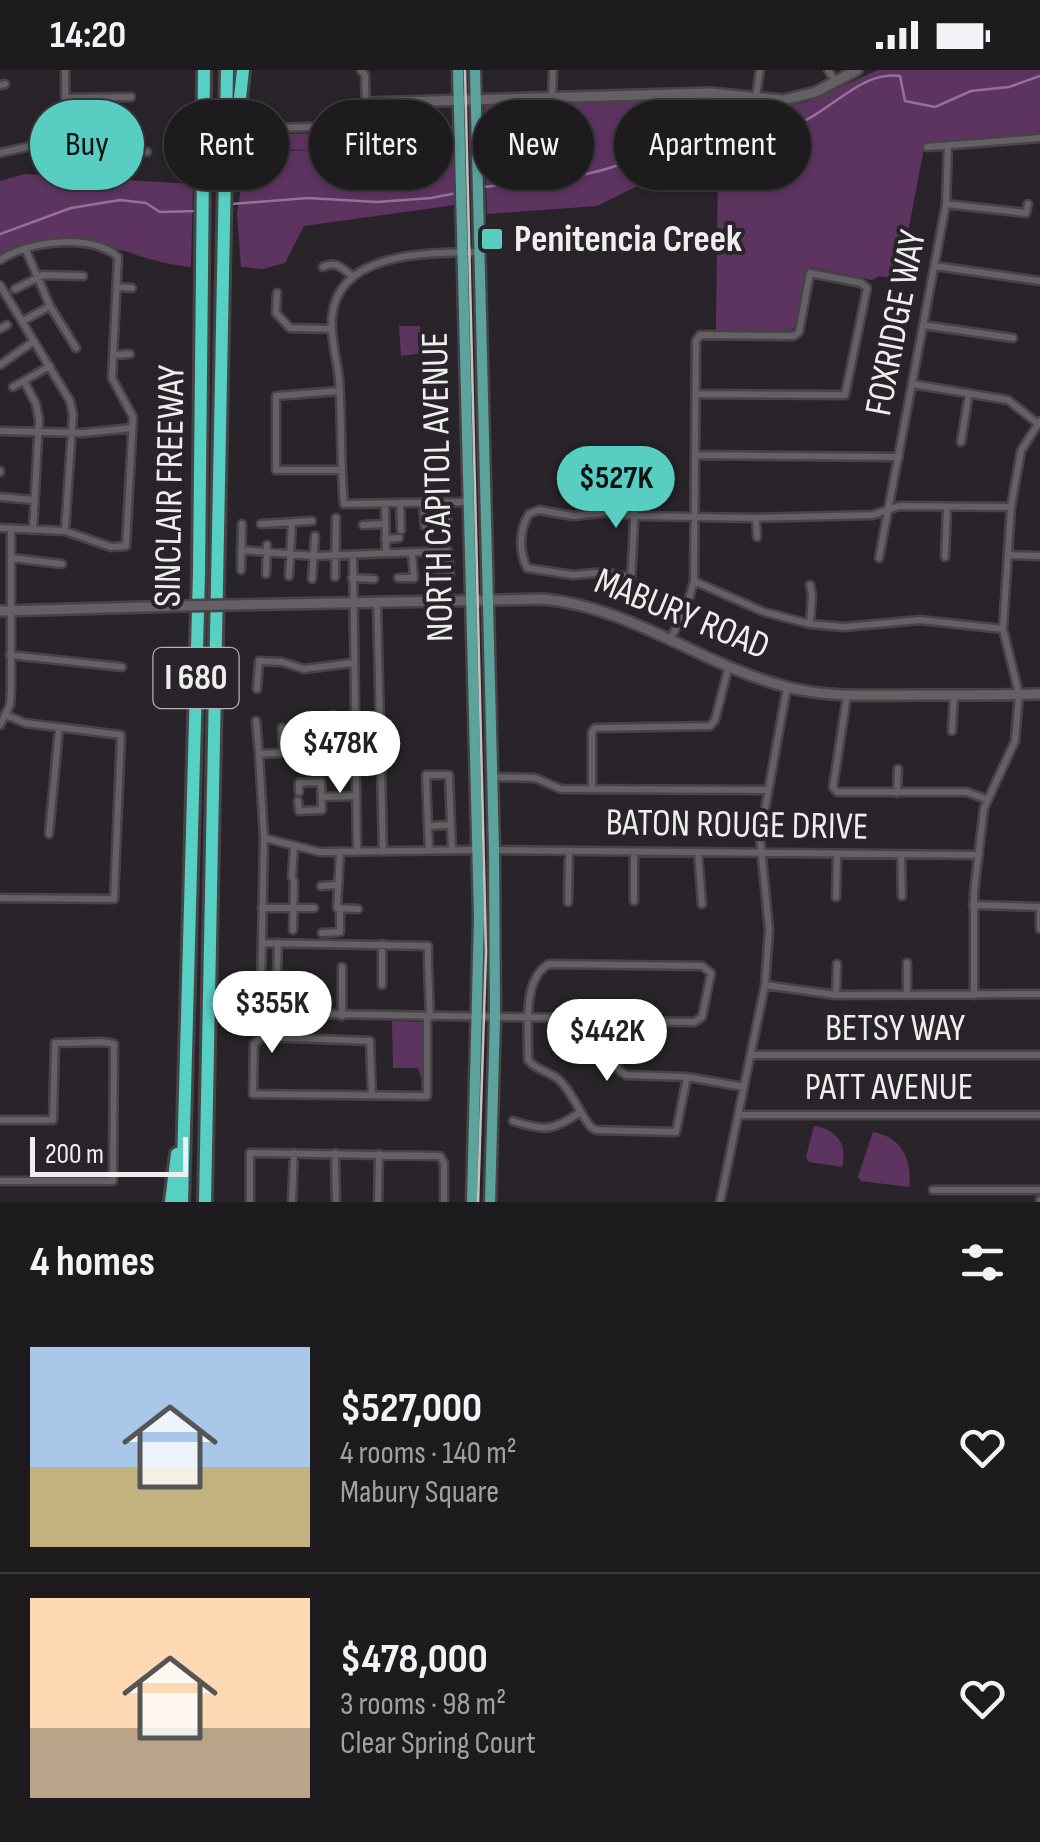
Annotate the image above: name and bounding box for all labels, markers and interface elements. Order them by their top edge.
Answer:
text: 14:20 [50,13,126,58]
chip: Buy [30,100,144,190]
chip: Rent [164,100,289,190]
chip: Filters [309,100,453,190]
chip: New [473,100,594,190]
chip: Apartment [614,100,811,190]
place label: Penitencia Creek [514,217,742,262]
marker: Penitencia Creek [479,226,505,252]
street label: FOXRIDGE WAY [856,226,936,419]
street label: NORTH CAPITOL AVENUE [413,332,463,642]
street label: SINCLAIR FREEWAY [145,365,195,607]
pin: $527K [546,446,686,531]
text: $527K [579,459,653,498]
street label: MABURY ROAD [588,559,776,669]
road number: I 680 [154,648,238,708]
pin: $478K [270,711,410,796]
text: $478K [302,724,378,763]
street label: BATON ROUGE DRIVE [605,800,869,850]
pin: $355K [202,971,342,1056]
text: $355K [235,984,309,1023]
pin: $442K [537,999,677,1084]
street label: BETSY WAY [825,1006,965,1051]
text: $442K [569,1012,645,1051]
street label: PATT AVENUE [805,1065,973,1110]
scale bar [30,1132,188,1176]
text: 200 m [45,1138,104,1171]
icon: filters [955,1235,1010,1290]
text: 4 homes [30,1237,155,1288]
text: $527,000 [340,1383,482,1434]
icon: home [110,1387,230,1507]
icon: heart [955,1420,1010,1475]
text: 4 rooms · 140 m² [340,1434,517,1473]
text: Mabury Square [340,1473,499,1512]
text: $478,000 [340,1634,488,1685]
icon: home [110,1638,230,1758]
icon: heart [955,1671,1010,1726]
text: 3 rooms · 98 m² [340,1685,506,1724]
text: Clear Spring Court [340,1724,536,1763]

